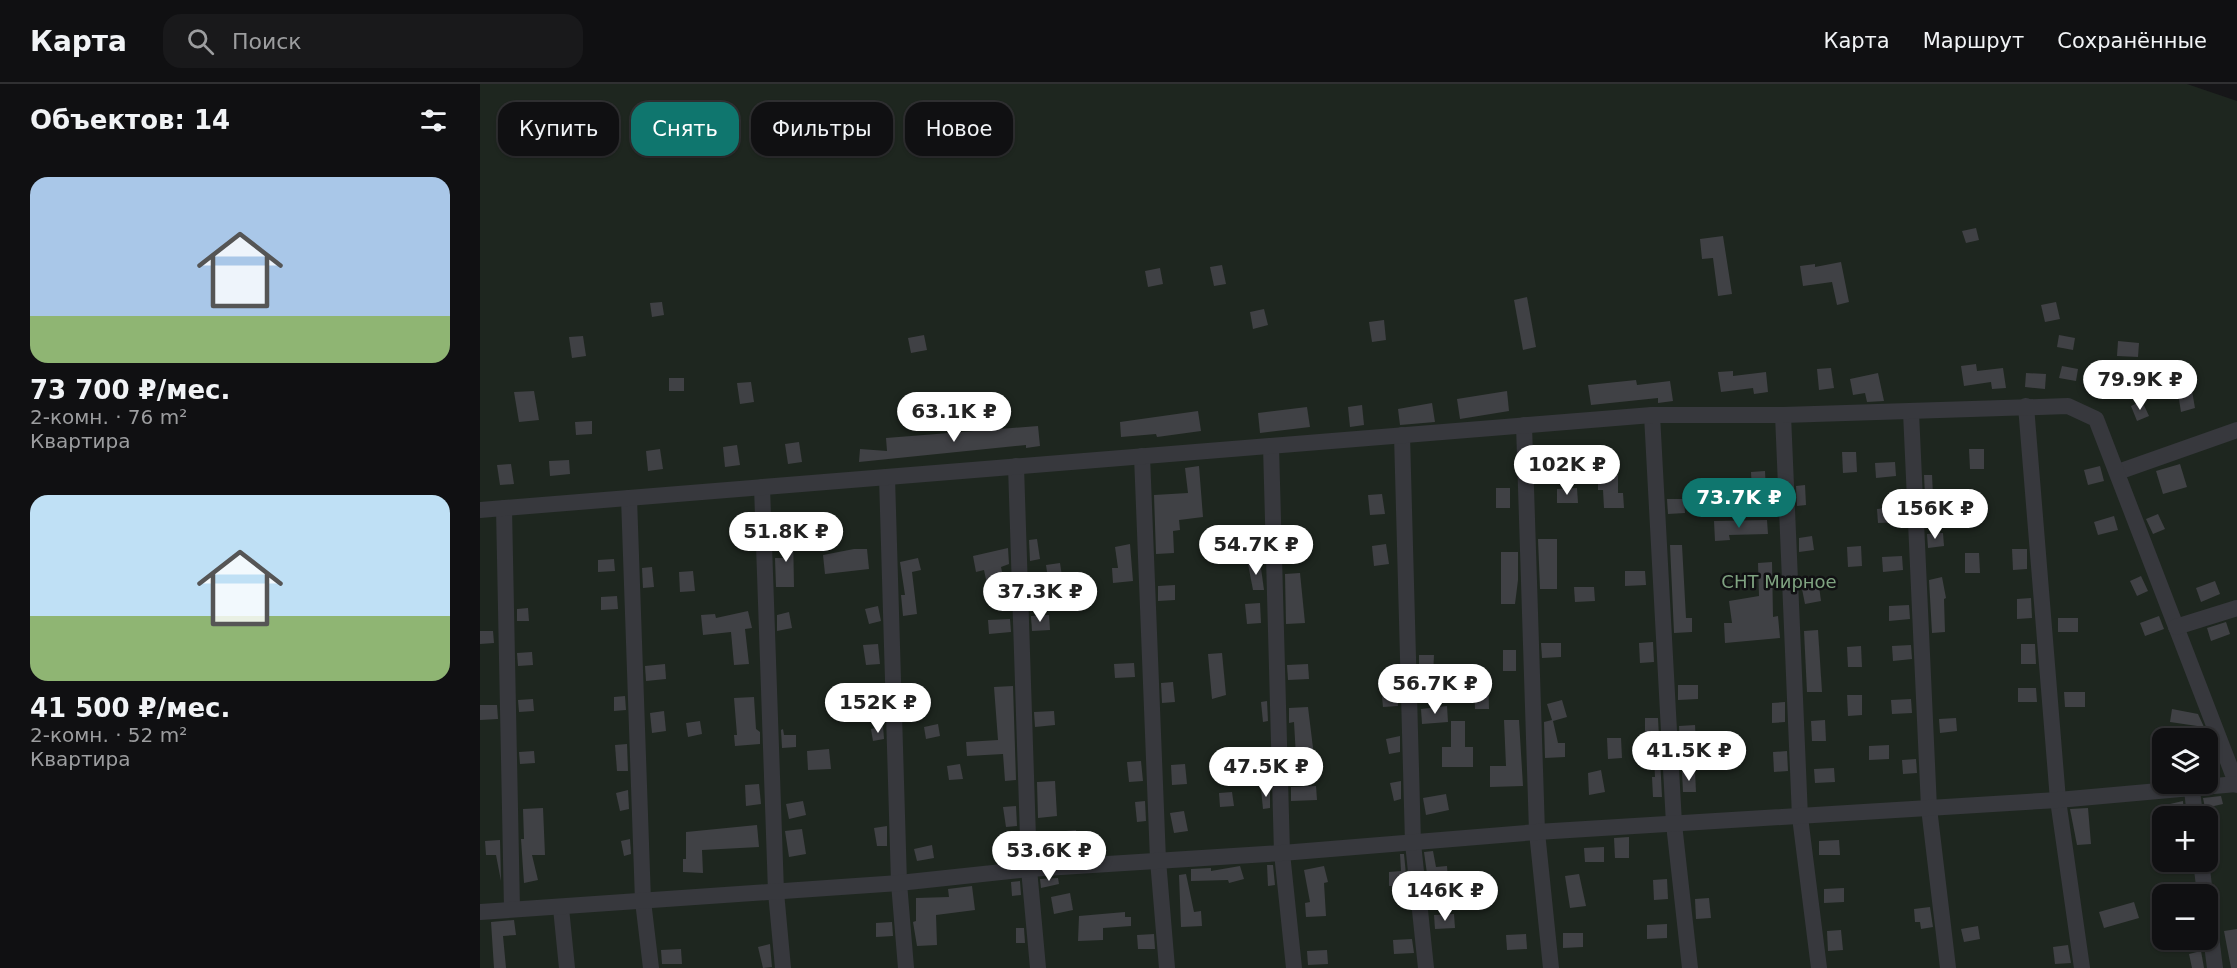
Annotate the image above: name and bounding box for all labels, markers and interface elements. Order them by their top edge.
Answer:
search box [163,14,583,68]
text: Карта [30,25,127,58]
icon: search [184,25,217,58]
text: Поиск [232,29,302,54]
text: Карта [1824,29,1890,53]
text: Маршрут [1923,29,2024,53]
text: Сохранённые [2057,29,2207,53]
chip: Купить [498,102,619,156]
chip: Снять [631,102,739,156]
chip: Фильтры [751,102,893,156]
chip: Новое [905,102,1013,156]
icon: filters [417,104,450,137]
text: Объектов: 14 [30,105,230,135]
icon: home [186,216,294,324]
pin: 79.9K ₽ [2085,360,2195,411]
text: 79.9K ₽ [2097,367,2183,391]
text: 73 700 ₽/мес. [30,375,230,405]
pin: 63.1K ₽ [899,392,1009,443]
text: 63.1K ₽ [911,399,997,423]
text: 2-комн. · 76 m² [30,405,187,429]
text: Квартира [30,429,131,453]
pin: 102K ₽ [1518,445,1616,496]
text: 102K ₽ [1528,452,1606,476]
pin: 73.7K ₽ [1684,478,1794,529]
text: 73.7K ₽ [1696,485,1782,509]
pin: 156K ₽ [1886,489,1984,540]
text: 156K ₽ [1896,496,1974,520]
pin: 51.8K ₽ [731,512,841,563]
text: 51.8K ₽ [743,519,829,543]
pin: 54.7K ₽ [1201,525,1311,576]
text: 54.7K ₽ [1213,532,1299,556]
icon: home [186,534,294,642]
park label: СНТ Мирное [1721,571,1837,592]
pin: 37.3K ₽ [985,572,1095,623]
text: 37.3K ₽ [997,579,1083,603]
pin: 56.7K ₽ [1380,664,1490,715]
text: 56.7K ₽ [1392,671,1478,695]
pin: 152K ₽ [829,683,927,734]
text: 152K ₽ [839,690,917,714]
text: 41 500 ₽/мес. [30,693,230,723]
text: 2-комн. · 52 m² [30,723,187,747]
map controls [2152,728,2218,950]
button: layers [2152,728,2218,794]
pin: 41.5K ₽ [1634,731,1744,782]
text: 41.5K ₽ [1646,738,1732,762]
text: Квартира [30,747,131,771]
pin: 47.5K ₽ [1211,747,1321,798]
text: 47.5K ₽ [1223,754,1309,778]
button: + [2152,806,2218,872]
pin: 53.6K ₽ [994,831,1104,882]
text: 53.6K ₽ [1006,838,1092,862]
pin: 146K ₽ [1396,871,1494,922]
text: 146K ₽ [1406,878,1484,902]
button: − [2152,884,2218,950]

